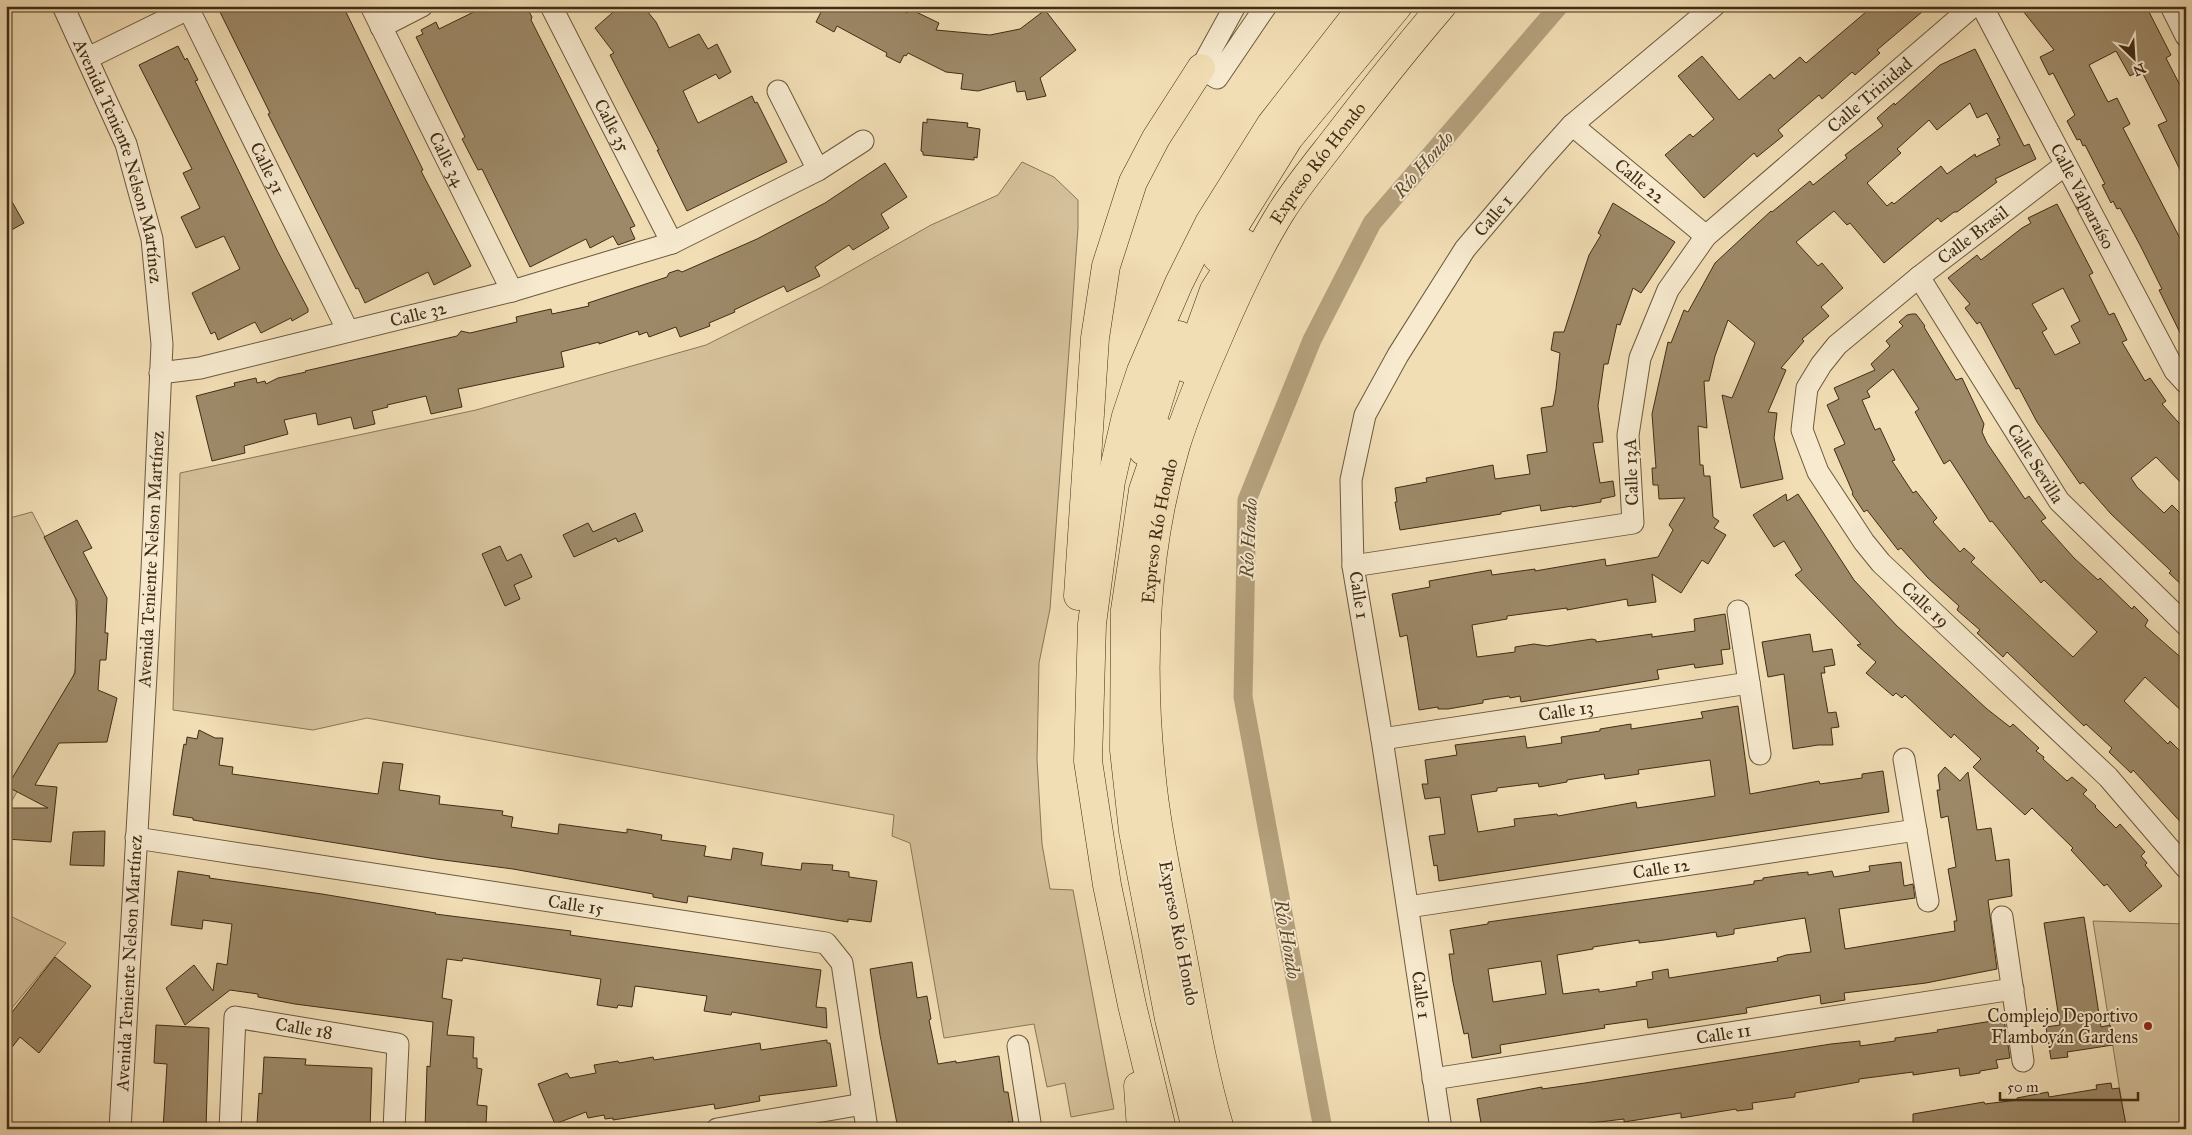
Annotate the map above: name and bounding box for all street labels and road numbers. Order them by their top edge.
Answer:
street label: Avenida Teniente Nelson Martínez [68,35,167,284]
street label: Calle Trinidad [1823,52,1917,138]
street label: Calle 35 [589,95,635,156]
street label: Expreso Río Hondo [1265,98,1371,228]
street label: Calle 34 [424,128,470,191]
street label: Calle 31 [245,139,289,198]
street label: Calle Valparaíso [2046,140,2119,253]
street label: Calle 22 [1610,154,1669,208]
street label: Calle 1 [1469,190,1517,241]
street label: Calle Brasil [1933,201,2013,269]
street label: Calle 32 [388,297,449,332]
street label: Calle Sevilla [2002,420,2069,508]
street label: Avenida Teniente Nelson Martínez [133,430,169,689]
street label: Calle 13A [1619,438,1643,506]
street label: Expreso Río Hondo [1137,456,1183,604]
street label: Calle 1 [1344,570,1374,620]
street label: Calle 19 [1897,577,1954,633]
street label: Calle 13 [1537,696,1595,726]
street label: Avenida Teniente Nelson Martínez [111,834,147,1093]
street label: Calle 12 [1631,853,1691,884]
street label: Expreso Río Hondo [1154,859,1204,1007]
street label: Calle 15 [546,890,606,920]
street label: Calle 1 [1407,970,1435,1020]
street label: Calle 18 [274,1013,334,1044]
street label: Calle 11 [1695,1019,1752,1049]

